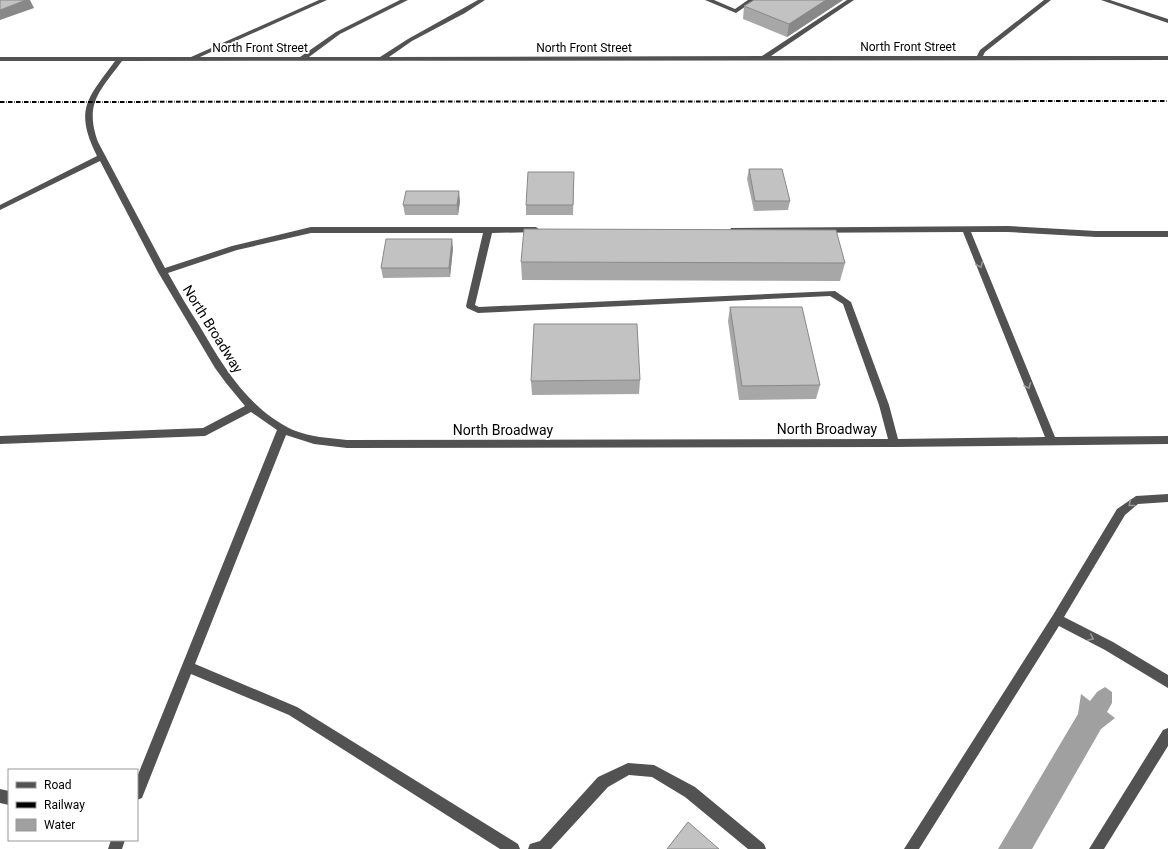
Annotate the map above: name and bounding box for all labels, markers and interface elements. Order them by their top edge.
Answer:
street label: North Front Street [860,40,956,54]
street label: North Front Street [212,41,308,55]
street label: North Front Street [536,41,632,55]
one-way arrow [976,262,984,269]
street label: North Broadway [180,282,247,376]
one-way arrow [1024,383,1032,390]
street label: North Broadway [777,421,878,437]
street label: North Broadway [453,422,554,438]
one-way arrow [1128,499,1135,506]
one-way arrow [1087,633,1094,641]
legend [8,769,138,841]
text: Road [44,778,72,792]
text: Railway [44,798,85,812]
text: Water [44,818,75,832]

